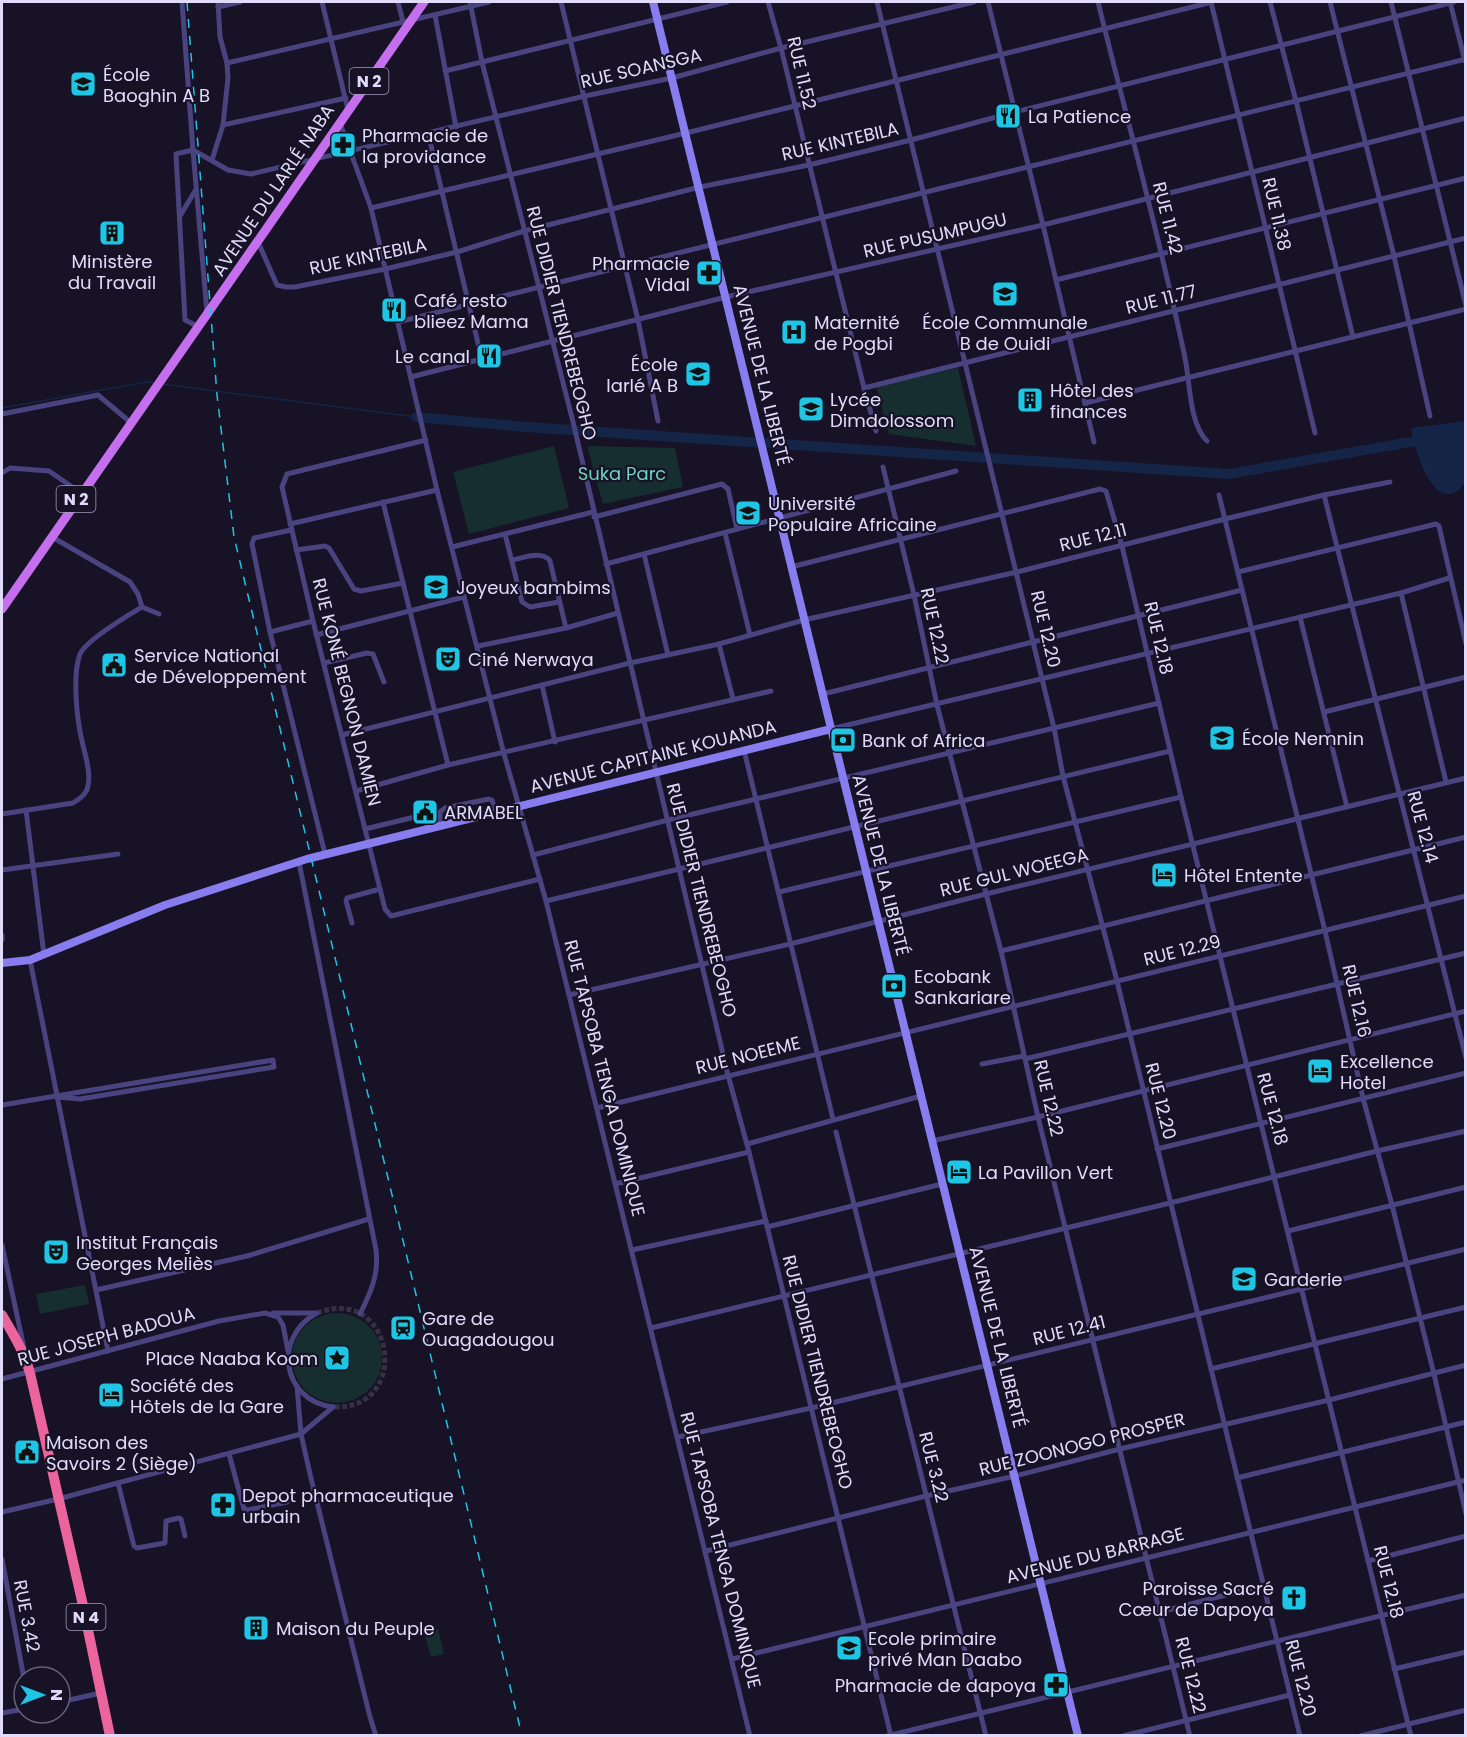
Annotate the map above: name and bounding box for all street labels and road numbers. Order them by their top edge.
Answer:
street label: RUE 11.52 [781,34,823,112]
street label: RUE SOANSGA [578,42,704,94]
road number: N 2 [350,68,388,94]
street label: AVENUE DU LARLÉ NABA [206,99,340,281]
street label: RUE KINTEBILA [779,115,901,167]
street label: RUE 11.38 [1256,175,1298,253]
street label: RUE 11.42 [1147,179,1189,257]
street label: RUE DIDIER TIENDREBEOGHO [521,203,603,443]
street label: RUE PUSUMPUGU [861,206,1009,264]
street label: RUE KINTEBILA [307,231,429,281]
street label: RUE 11.77 [1123,278,1199,320]
street label: AVENUE DE LA LIBERTÉ [727,282,797,468]
road number: N 2 [56,486,96,512]
street label: RUE 12.11 [1057,517,1129,557]
street label: RUE KONÉ BEGNON DAMIEN [307,575,387,809]
street label: RUE 12.22 [915,585,955,667]
street label: RUE 12.20 [1025,588,1067,670]
street label: RUE 12.18 [1138,599,1180,677]
street label: AVENUE CAPITAINE KOUANDA [527,713,779,799]
street label: AVENUE DE LA LIBERTÉ [846,772,916,958]
street label: RUE DIDIER TIENDREBEOGHO [661,780,743,1020]
street label: RUE 12.14 [1401,788,1445,866]
street label: RUE GUL WOEEGA [937,841,1091,903]
street label: RUE 12.29 [1141,928,1223,972]
street label: RUE TAPSOBA TENGA DOMINIQUE [559,937,651,1219]
street label: RUE 12.16 [1336,962,1378,1040]
street label: RUE NOEEME [693,1030,803,1080]
street label: RUE 12.22 [1028,1057,1070,1139]
street label: RUE 12.20 [1139,1060,1183,1142]
street label: RUE 12.18 [1251,1070,1295,1148]
street label: AVENUE DE LA LIBERTÉ [963,1244,1033,1430]
street label: RUE DIDIER TIENDREBEOGHO [777,1252,859,1492]
street label: RUE JOSEPH BADOUA [15,1300,197,1372]
street label: RUE 12.41 [1030,1309,1108,1351]
street label: RUE ZOONOGO PROSPER [976,1406,1188,1482]
street label: RUE TAPSOBA TENGA DOMINIQUE [675,1409,767,1691]
street label: RUE 3.22 [913,1429,955,1505]
street label: AVENUE DU BARRAGE [1003,1521,1187,1589]
street label: RUE 12.18 [1368,1543,1410,1621]
street label: RUE 3.42 [8,1578,46,1654]
road number: N 4 [66,1604,106,1630]
street label: RUE 12.22 [1169,1634,1213,1716]
street label: RUE 12.20 [1279,1637,1323,1719]

